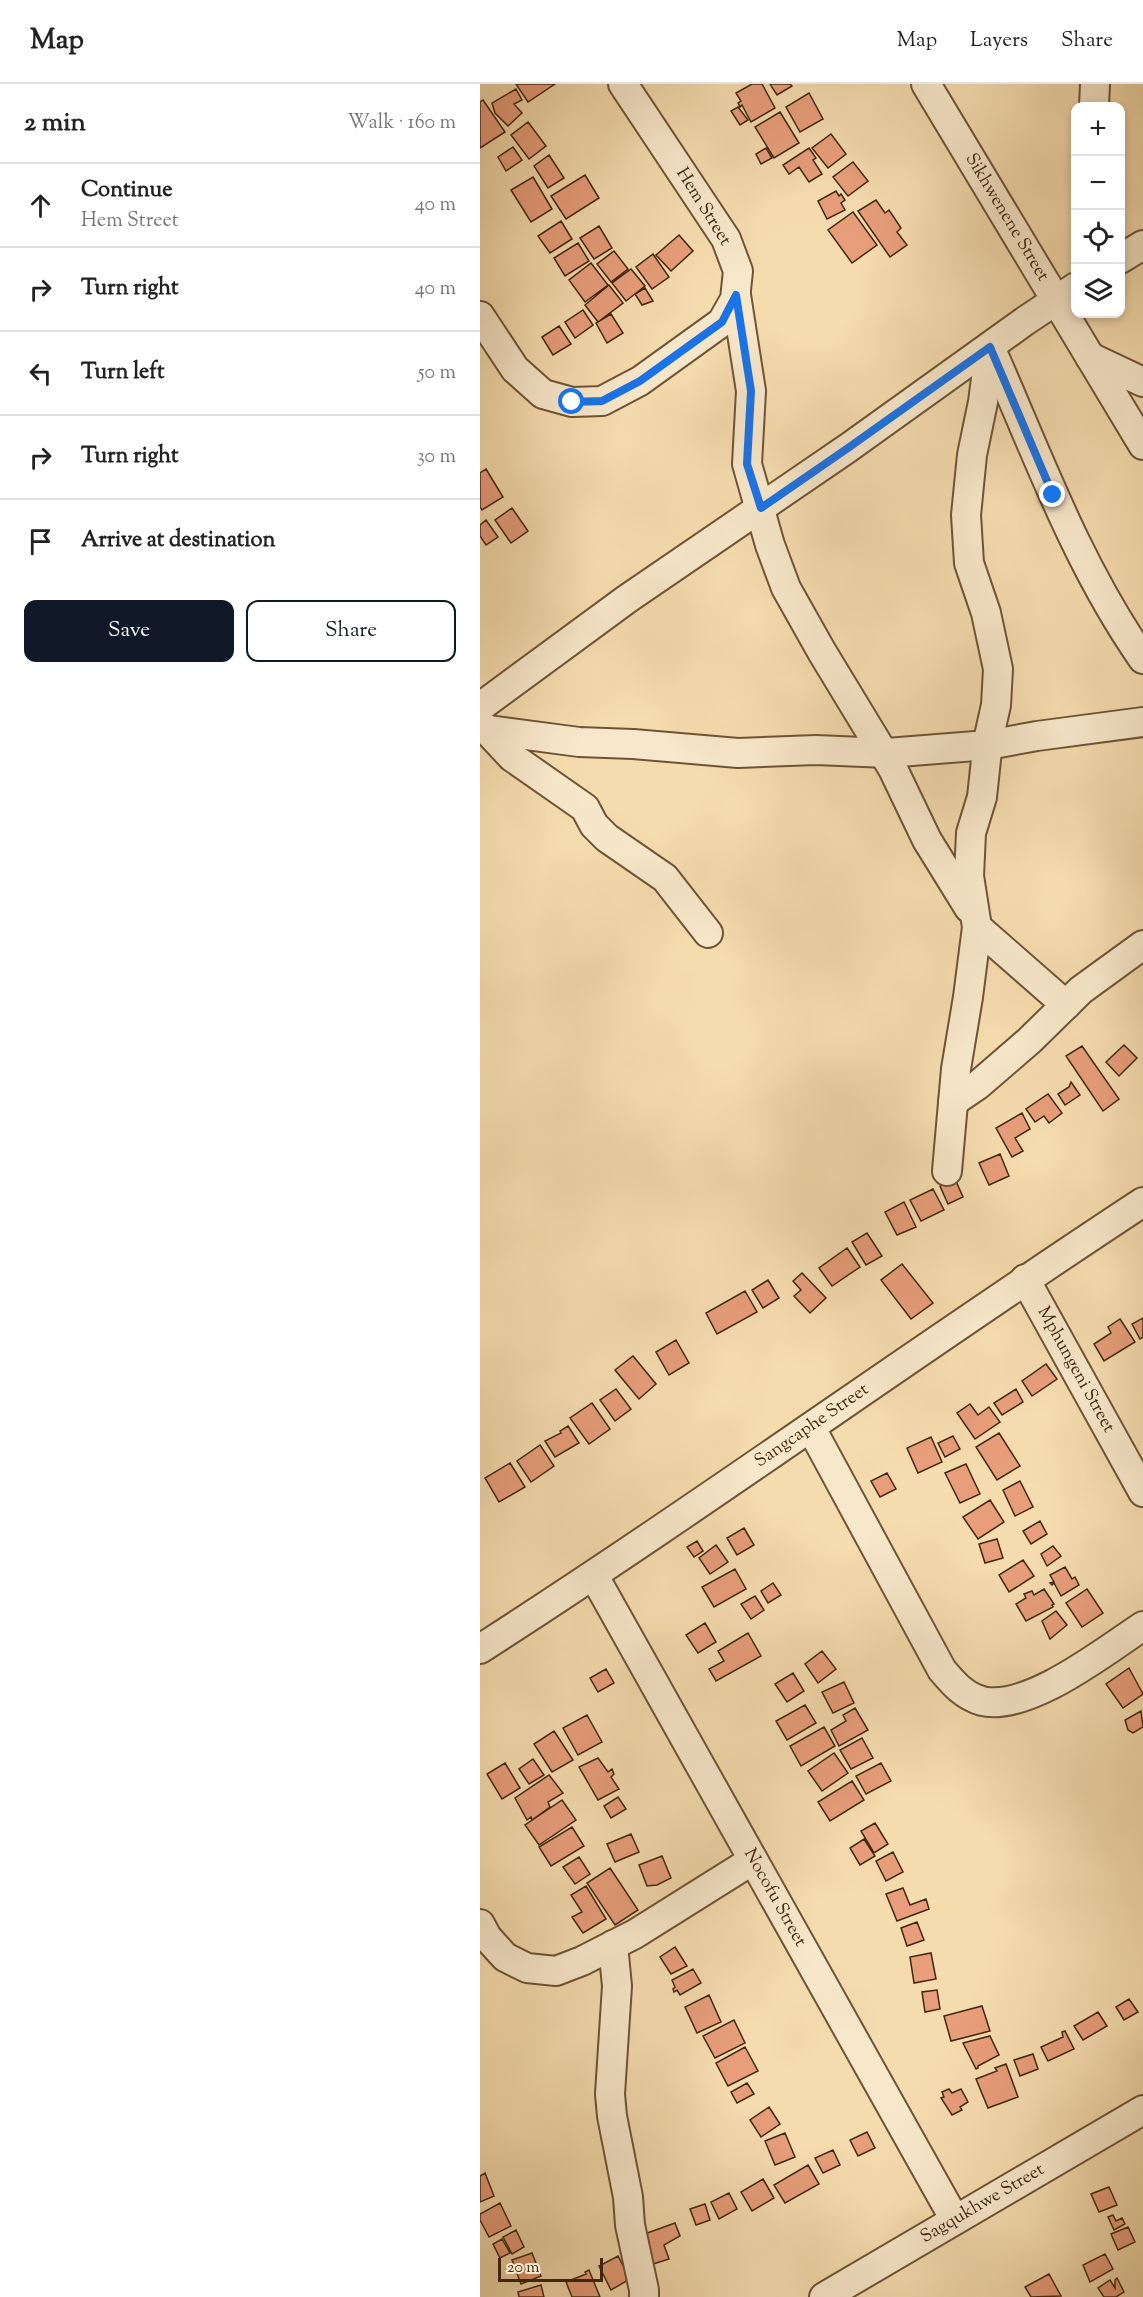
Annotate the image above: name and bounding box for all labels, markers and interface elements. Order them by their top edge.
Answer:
text: Map [30,21,84,61]
text: Map [897,26,937,56]
text: Layers [970,26,1028,56]
text: Share [1061,26,1113,56]
map controls [1071,102,1125,318]
button: + [1071,102,1125,156]
text: 2 min [24,105,86,142]
text: Walk · 160 m [347,109,456,138]
street label: Sikhwenene Street [958,149,1055,287]
button: − [1071,156,1125,210]
street label: Hem Street [669,163,737,251]
text: Continue [81,175,172,207]
icon: ahead [24,189,57,222]
text: 40 m [415,191,456,220]
text: Hem Street [81,207,179,236]
button: locate [1071,210,1125,264]
button: layers [1071,264,1125,318]
icon: right [24,273,57,306]
text: Turn right [81,273,178,305]
text: 40 m [415,275,456,304]
icon: left [24,357,57,390]
text: Turn left [81,357,164,389]
text: 50 m [418,359,456,388]
route start [558,388,584,414]
icon: right [24,441,57,474]
text: Turn right [81,441,178,473]
text: 30 m [417,443,456,472]
route end [1039,481,1065,507]
icon: arrive [24,525,57,558]
text: Arrive at destination [81,525,276,557]
button: Save [24,600,234,662]
button: Share [246,600,456,662]
street label: Mphungeni Street [1030,1302,1121,1438]
street label: Sangcaphe Street [750,1378,874,1475]
street label: Nocofu Street [736,1844,812,1952]
street label: Sagqukhwe Street [916,2157,1050,2250]
scale bar [498,2255,603,2282]
text: 20 m [507,2257,540,2280]

